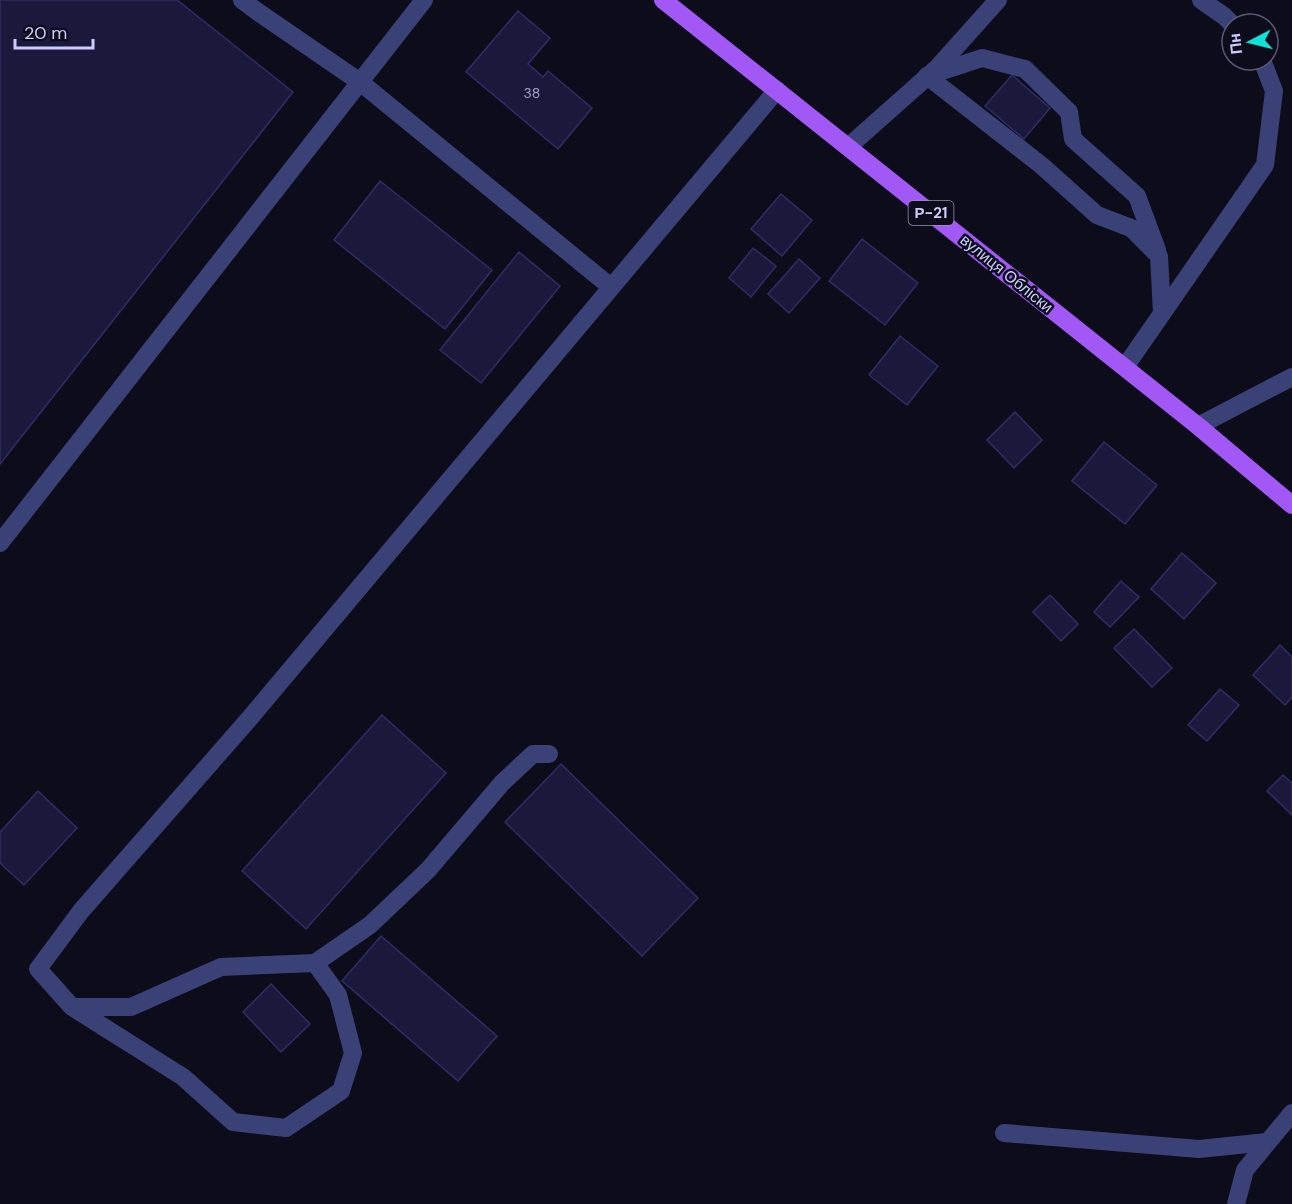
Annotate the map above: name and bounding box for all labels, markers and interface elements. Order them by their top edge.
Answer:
scale bar [15,12,93,50]
north arrow [1220,12,1280,72]
text: 20 m [24,21,67,45]
text: Пн [1224,32,1247,56]
house number: 38 [524,84,540,102]
road number: Р-21 [908,201,954,225]
street label: вулиця Обліски [956,229,1058,317]

